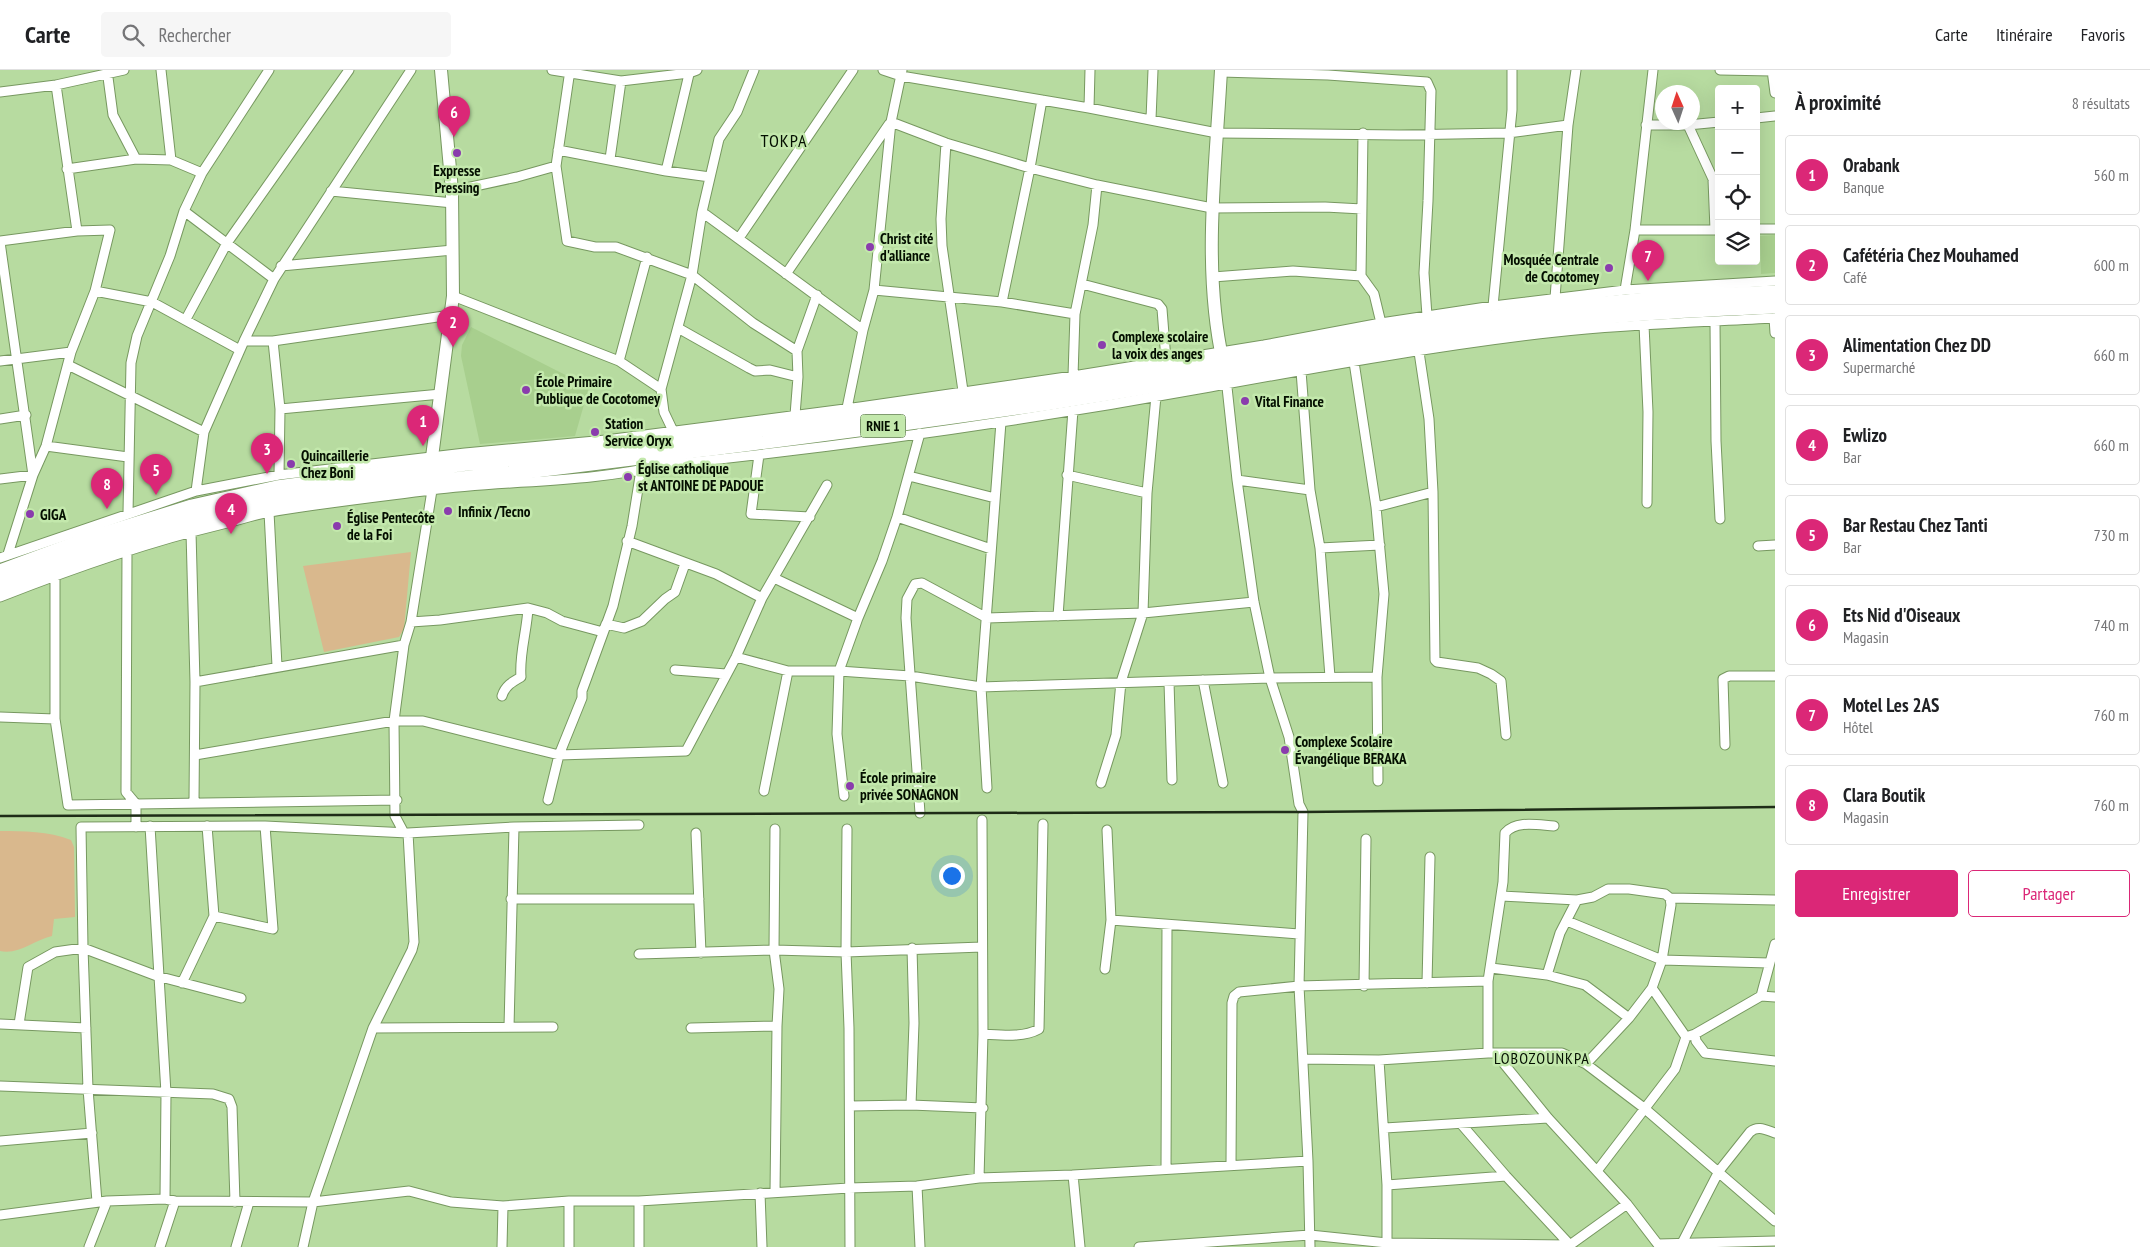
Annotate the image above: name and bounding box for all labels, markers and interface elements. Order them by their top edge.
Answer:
search box [101,12,451,57]
text: Carte [25,19,71,50]
icon: search [119,21,147,49]
text: Rechercher [159,23,231,47]
text: Carte [1935,23,1968,46]
text: Itinéraire [1996,23,2053,46]
text: Favoris [2081,23,2125,46]
north arrow [1655,85,1700,130]
map controls [1715,85,1760,265]
button: + [1715,85,1760,130]
text: À proximité [1795,89,1881,116]
text: 8 résultats [2072,93,2130,113]
pin: 6 [438,96,470,137]
district label: TOKPA [761,129,807,152]
button: − [1715,130,1760,175]
marker: Expresse Pressing [451,147,463,159]
text: Orabank [1843,153,1900,177]
place label: Expresse Pressing [433,161,481,197]
text: 1 [1808,165,1816,185]
text: 560 m [2094,165,2129,185]
button: locate [1715,175,1760,220]
text: Banque [1843,177,1884,197]
button: layers [1715,220,1760,265]
place label: Christ cité d'alliance [880,229,933,265]
pin: 7 [1632,240,1664,281]
marker: Christ cité d'alliance [864,241,876,253]
text: Cafétéria Chez Mouhamed [1843,243,2019,267]
place label: Mosquée Centrale de Cocotomey [1503,250,1600,286]
text: 2 [1808,255,1816,275]
text: 600 m [2094,255,2129,275]
marker: Mosquée Centrale de Cocotomey [1603,262,1615,274]
text: Café [1843,267,1867,287]
pin: 2 [437,306,469,347]
place label: Complexe scolaire la voix des anges [1112,327,1208,363]
text: Alimentation Chez DD [1843,333,1991,357]
marker: Complexe scolaire la voix des anges [1096,339,1108,351]
text: 3 [1808,345,1816,365]
text: 660 m [2094,345,2129,365]
text: Supermarché [1843,357,1915,377]
place label: École Primaire Publique de Cocotomey [536,372,661,408]
marker: École Primaire Publique de Cocotomey [520,384,532,396]
place label: Vital Finance [1254,392,1324,411]
marker: Vital Finance [1239,395,1251,407]
pin: 1 [407,405,439,446]
place label: Station Service Oryx [605,414,672,450]
road number: RNIE 1 [860,414,906,438]
text: Ewlizo [1843,423,1887,447]
marker: Station Service Oryx [589,426,601,438]
pin: 3 [251,433,283,474]
text: 4 [1808,435,1816,455]
text: 660 m [2094,435,2129,455]
place label: Quincaillerie Chez Boni [301,446,369,482]
text: Bar [1843,447,1861,467]
pin: 5 [140,454,172,495]
marker: Quincaillerie Chez Boni [285,458,297,470]
place label: Église catholique st ANTOINE DE PADOUE [638,459,764,495]
pin: 8 [91,468,123,509]
marker: Église catholique st ANTOINE DE PADOUE [622,471,634,483]
pin: 4 [215,493,247,534]
place label: Infinix /Tecno [458,502,531,521]
place label: GIGA [40,505,67,524]
marker: Infinix /Tecno [442,505,454,517]
marker: GIGA [24,508,36,520]
place label: Église Pentecôte de la Foi [347,508,435,544]
text: Bar Restau Chez Tanti [1843,513,1988,537]
marker: Église Pentecôte de la Foi [331,520,343,532]
text: 5 [1808,525,1816,545]
text: 730 m [2094,525,2129,545]
text: Bar [1843,537,1861,557]
text: Ets Nid d'Oiseaux [1843,603,1960,627]
text: 6 [1808,615,1816,635]
text: 740 m [2094,615,2129,635]
text: Magasin [1843,627,1889,647]
text: Motel Les 2AS [1843,693,1939,717]
text: 7 [1808,705,1816,725]
text: 760 m [2094,705,2129,725]
text: Hôtel [1843,717,1873,737]
place label: Complexe Scolaire Évangélique BERAKA [1295,732,1407,768]
marker: Complexe Scolaire Évangélique BERAKA [1279,744,1291,756]
place label: École primaire privée SONAGNON [860,768,958,804]
marker: École primaire privée SONAGNON [844,780,856,792]
text: Clara Boutik [1843,783,1925,807]
text: 8 [1808,795,1816,815]
text: 760 m [2094,795,2129,815]
text: Magasin [1843,807,1889,827]
your location [939,863,965,889]
button: Enregistrer [1795,870,1958,917]
button: Partager [1968,870,2130,917]
district label: LOBOZOUNKPA [1494,1048,1590,1068]

